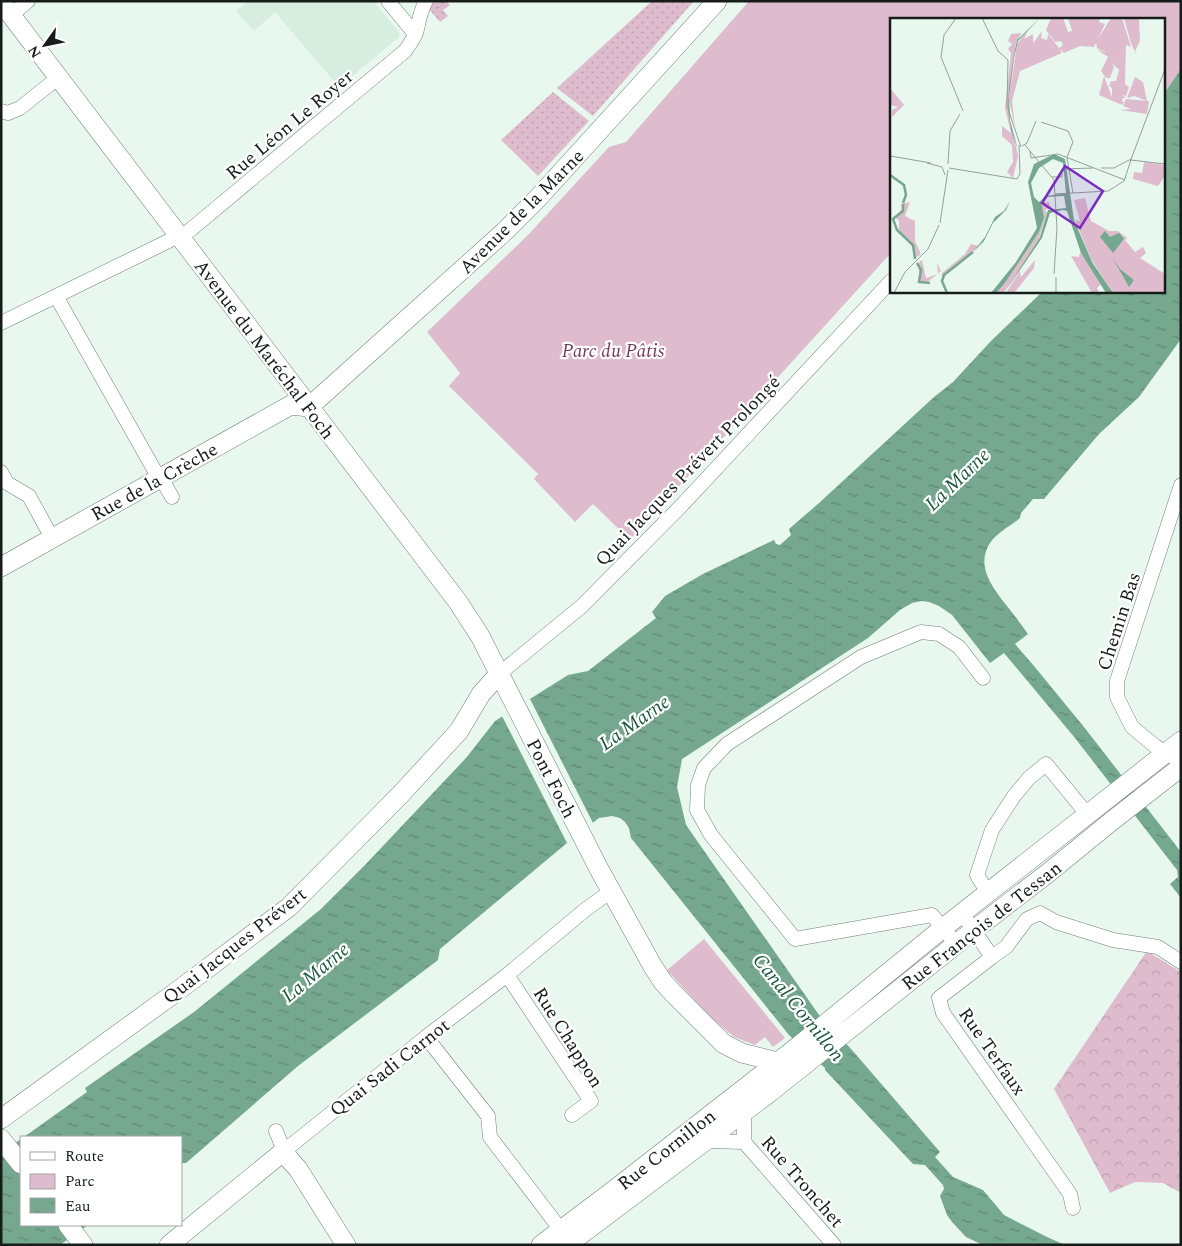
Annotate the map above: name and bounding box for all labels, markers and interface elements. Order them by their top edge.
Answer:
inset map [890,18,1164,292]
north arrow [20,20,70,70]
text: N [23,41,46,62]
street label: Rue Léon Le Royer [220,63,361,187]
street label: Avenue de la Marne [453,143,591,281]
street label: Avenue du Maréchal Foch [186,254,341,446]
park label: Parc du Pâtis [562,337,665,366]
street label: Quai Jacques Prévert Prolongé [589,369,788,573]
street label: Rue de la Crèche [86,435,224,529]
water label: La Marne [918,441,997,519]
street label: Chemin Bas [1090,568,1149,674]
water label: La Marne [593,687,676,758]
street label: Pont Foch [518,734,583,824]
street label: Rue François de Tessan [895,854,1068,998]
street label: Quai Jacques Prévert [157,880,313,1012]
water label: La Marne [275,935,356,1010]
water label: Canal Cornillon [745,947,852,1069]
street label: Rue Chappon [525,982,610,1094]
street label: Rue Terfaux [951,1002,1033,1102]
street label: Quai Sadi Carnot [324,1012,456,1124]
street label: Rue Cornillon [611,1102,722,1198]
street label: Rue Tronchet [753,1129,850,1235]
legend [20,1136,182,1226]
text: Route [65,1145,104,1168]
text: Parc [65,1170,95,1193]
text: Eau [65,1195,91,1218]

